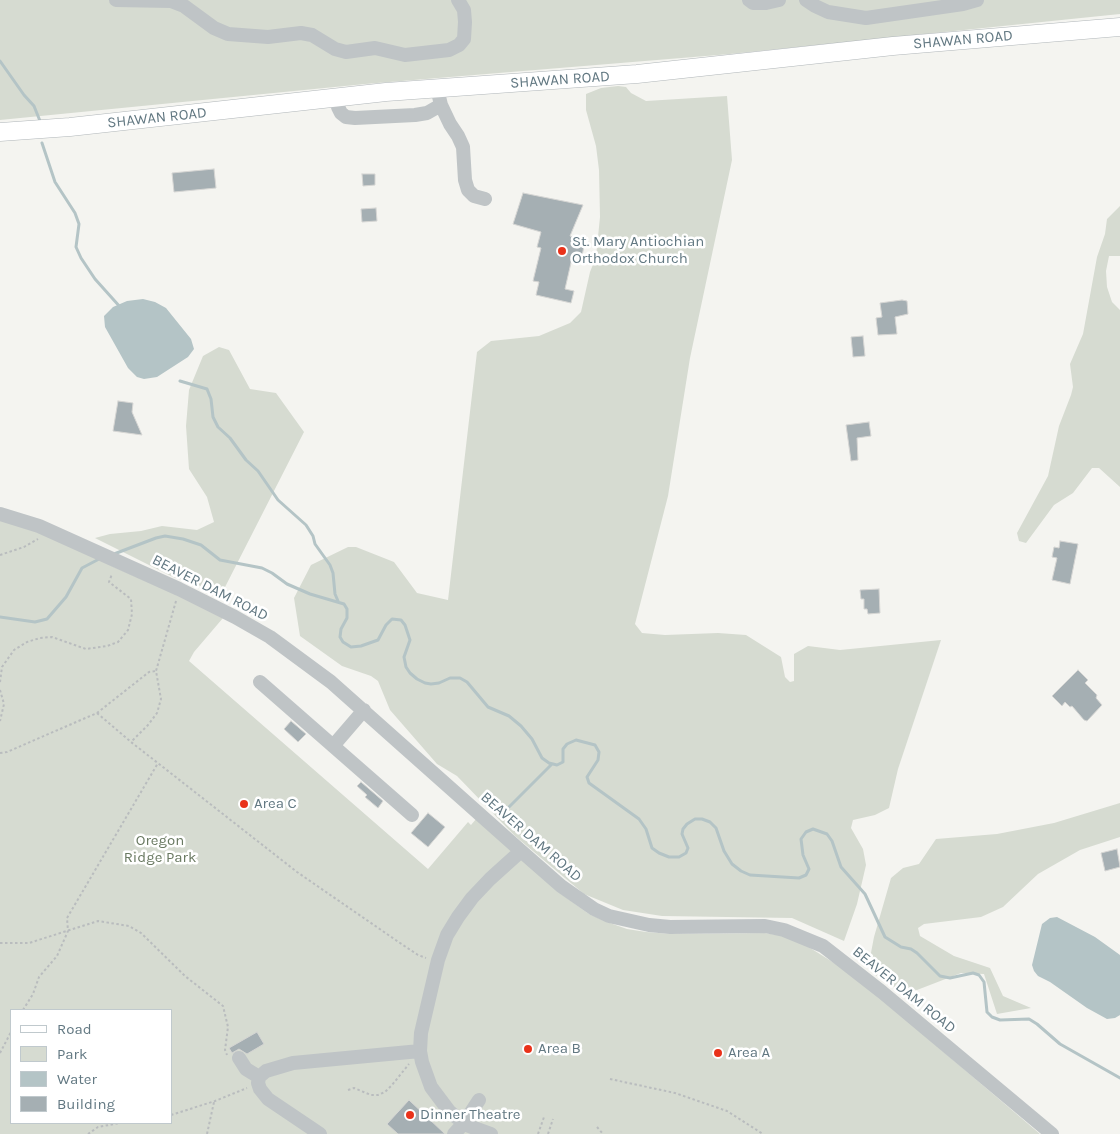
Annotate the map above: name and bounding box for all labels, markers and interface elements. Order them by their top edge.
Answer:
street label: SHAWAN ROAD [912,27,1014,53]
street label: SHAWAN ROAD [509,68,611,92]
street label: SHAWAN ROAD [106,104,208,132]
place label: St. Mary Antiochian Orthodox Church [572,233,704,268]
marker: St. Mary Antiochian Orthodox Church [556,245,568,257]
street label: BEAVER DAM ROAD [149,551,271,625]
street label: BEAVER DAM ROAD [477,788,585,886]
place label: Area C [254,795,297,813]
marker: Area C [238,798,250,810]
park label: Oregon Ridge Park [124,832,196,867]
street label: BEAVER DAM ROAD [849,943,959,1037]
legend [10,1009,172,1124]
text: Road [57,1020,92,1038]
place label: Area B [538,1040,581,1058]
marker: Area B [522,1043,534,1055]
place label: Area A [728,1044,770,1062]
text: Park [57,1045,87,1063]
marker: Area A [712,1047,724,1059]
text: Water [57,1070,97,1088]
text: Building [57,1095,115,1113]
place label: Dinner Theatre [420,1106,520,1124]
marker: Dinner Theatre [404,1109,416,1121]

